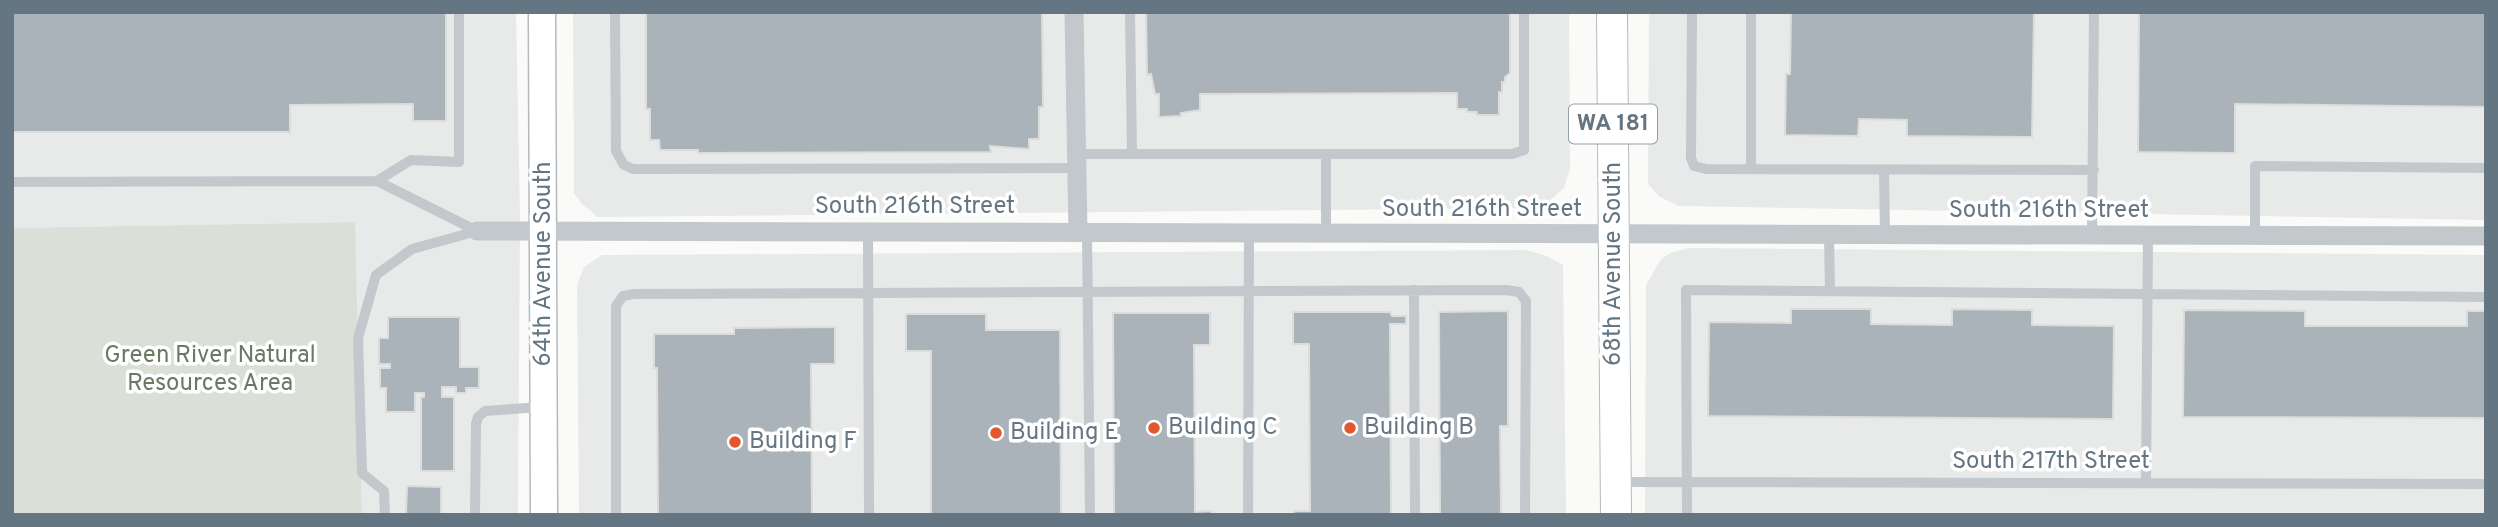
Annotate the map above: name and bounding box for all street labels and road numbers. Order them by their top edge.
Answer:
road number: WA 181 [1569,105,1657,144]
street label: 64th Avenue South [529,162,559,366]
street label: 68th Avenue South [1599,162,1629,366]
street label: South 216th Street [815,192,1015,222]
street label: South 216th Street [1382,195,1582,225]
street label: South 216th Street [1949,196,2149,226]
street label: South 217th Street [1952,447,2150,477]

